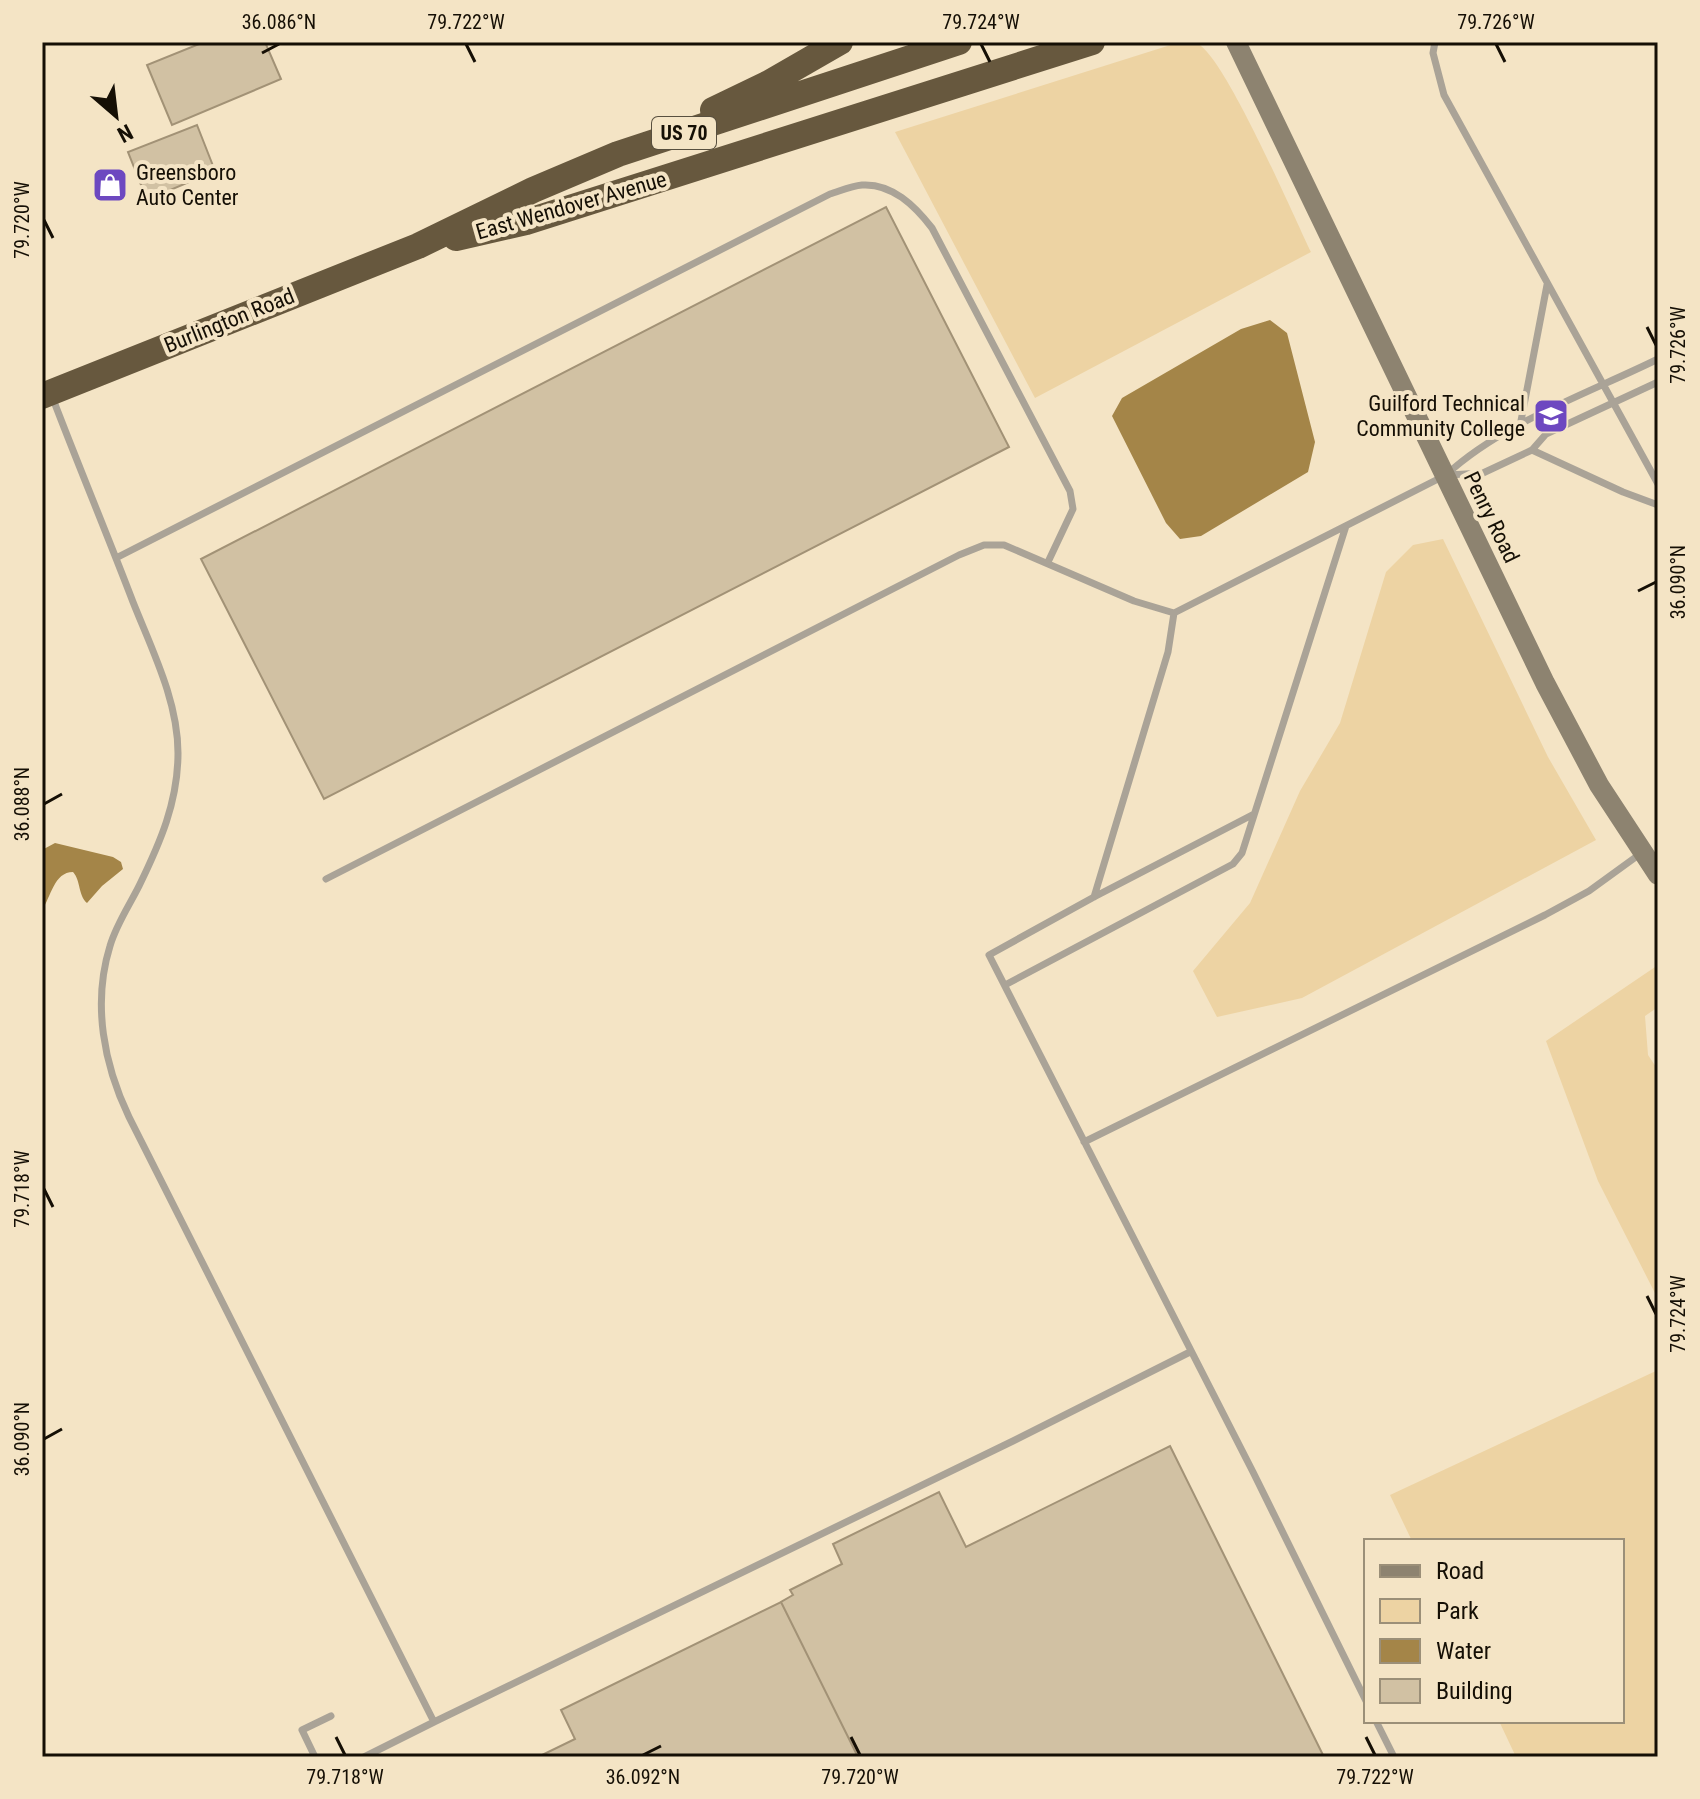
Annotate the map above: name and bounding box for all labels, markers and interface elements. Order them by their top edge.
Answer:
text: 36.086°N [242,10,316,34]
text: 79.722°W [427,10,505,34]
text: 79.724°W [942,10,1020,34]
text: 79.726°W [1457,10,1535,34]
north arrow [76,76,156,156]
road number: US 70 [652,117,716,149]
text: N [113,119,137,147]
place label: Greensboro Auto Center [136,160,239,210]
shop icon: Greensboro Auto Center [91,166,129,204]
street label: East Wendover Avenue [473,166,669,245]
text: 79.720°W [10,181,34,259]
street label: Burlington Road [160,283,298,358]
text: 79.726°W [1666,306,1690,384]
place label: Guilford Technical Community College [1356,391,1525,441]
school or university icon: Guilford Technical Community College [1532,397,1570,435]
street label: Penry Road [1459,468,1524,567]
text: 36.090°N [1666,545,1690,619]
text: 36.088°N [10,767,34,841]
text: 79.718°W [10,1150,34,1228]
text: 79.724°W [1666,1275,1690,1353]
text: 36.090°N [10,1402,34,1476]
legend [1364,1539,1624,1723]
text: Road [1436,1557,1484,1585]
text: Park [1436,1597,1479,1625]
text: Water [1436,1637,1491,1665]
text: Building [1436,1677,1513,1705]
text: 79.718°W [306,1765,384,1789]
text: 36.092°N [606,1765,680,1789]
text: 79.720°W [821,1765,899,1789]
text: 79.722°W [1336,1765,1414,1789]

